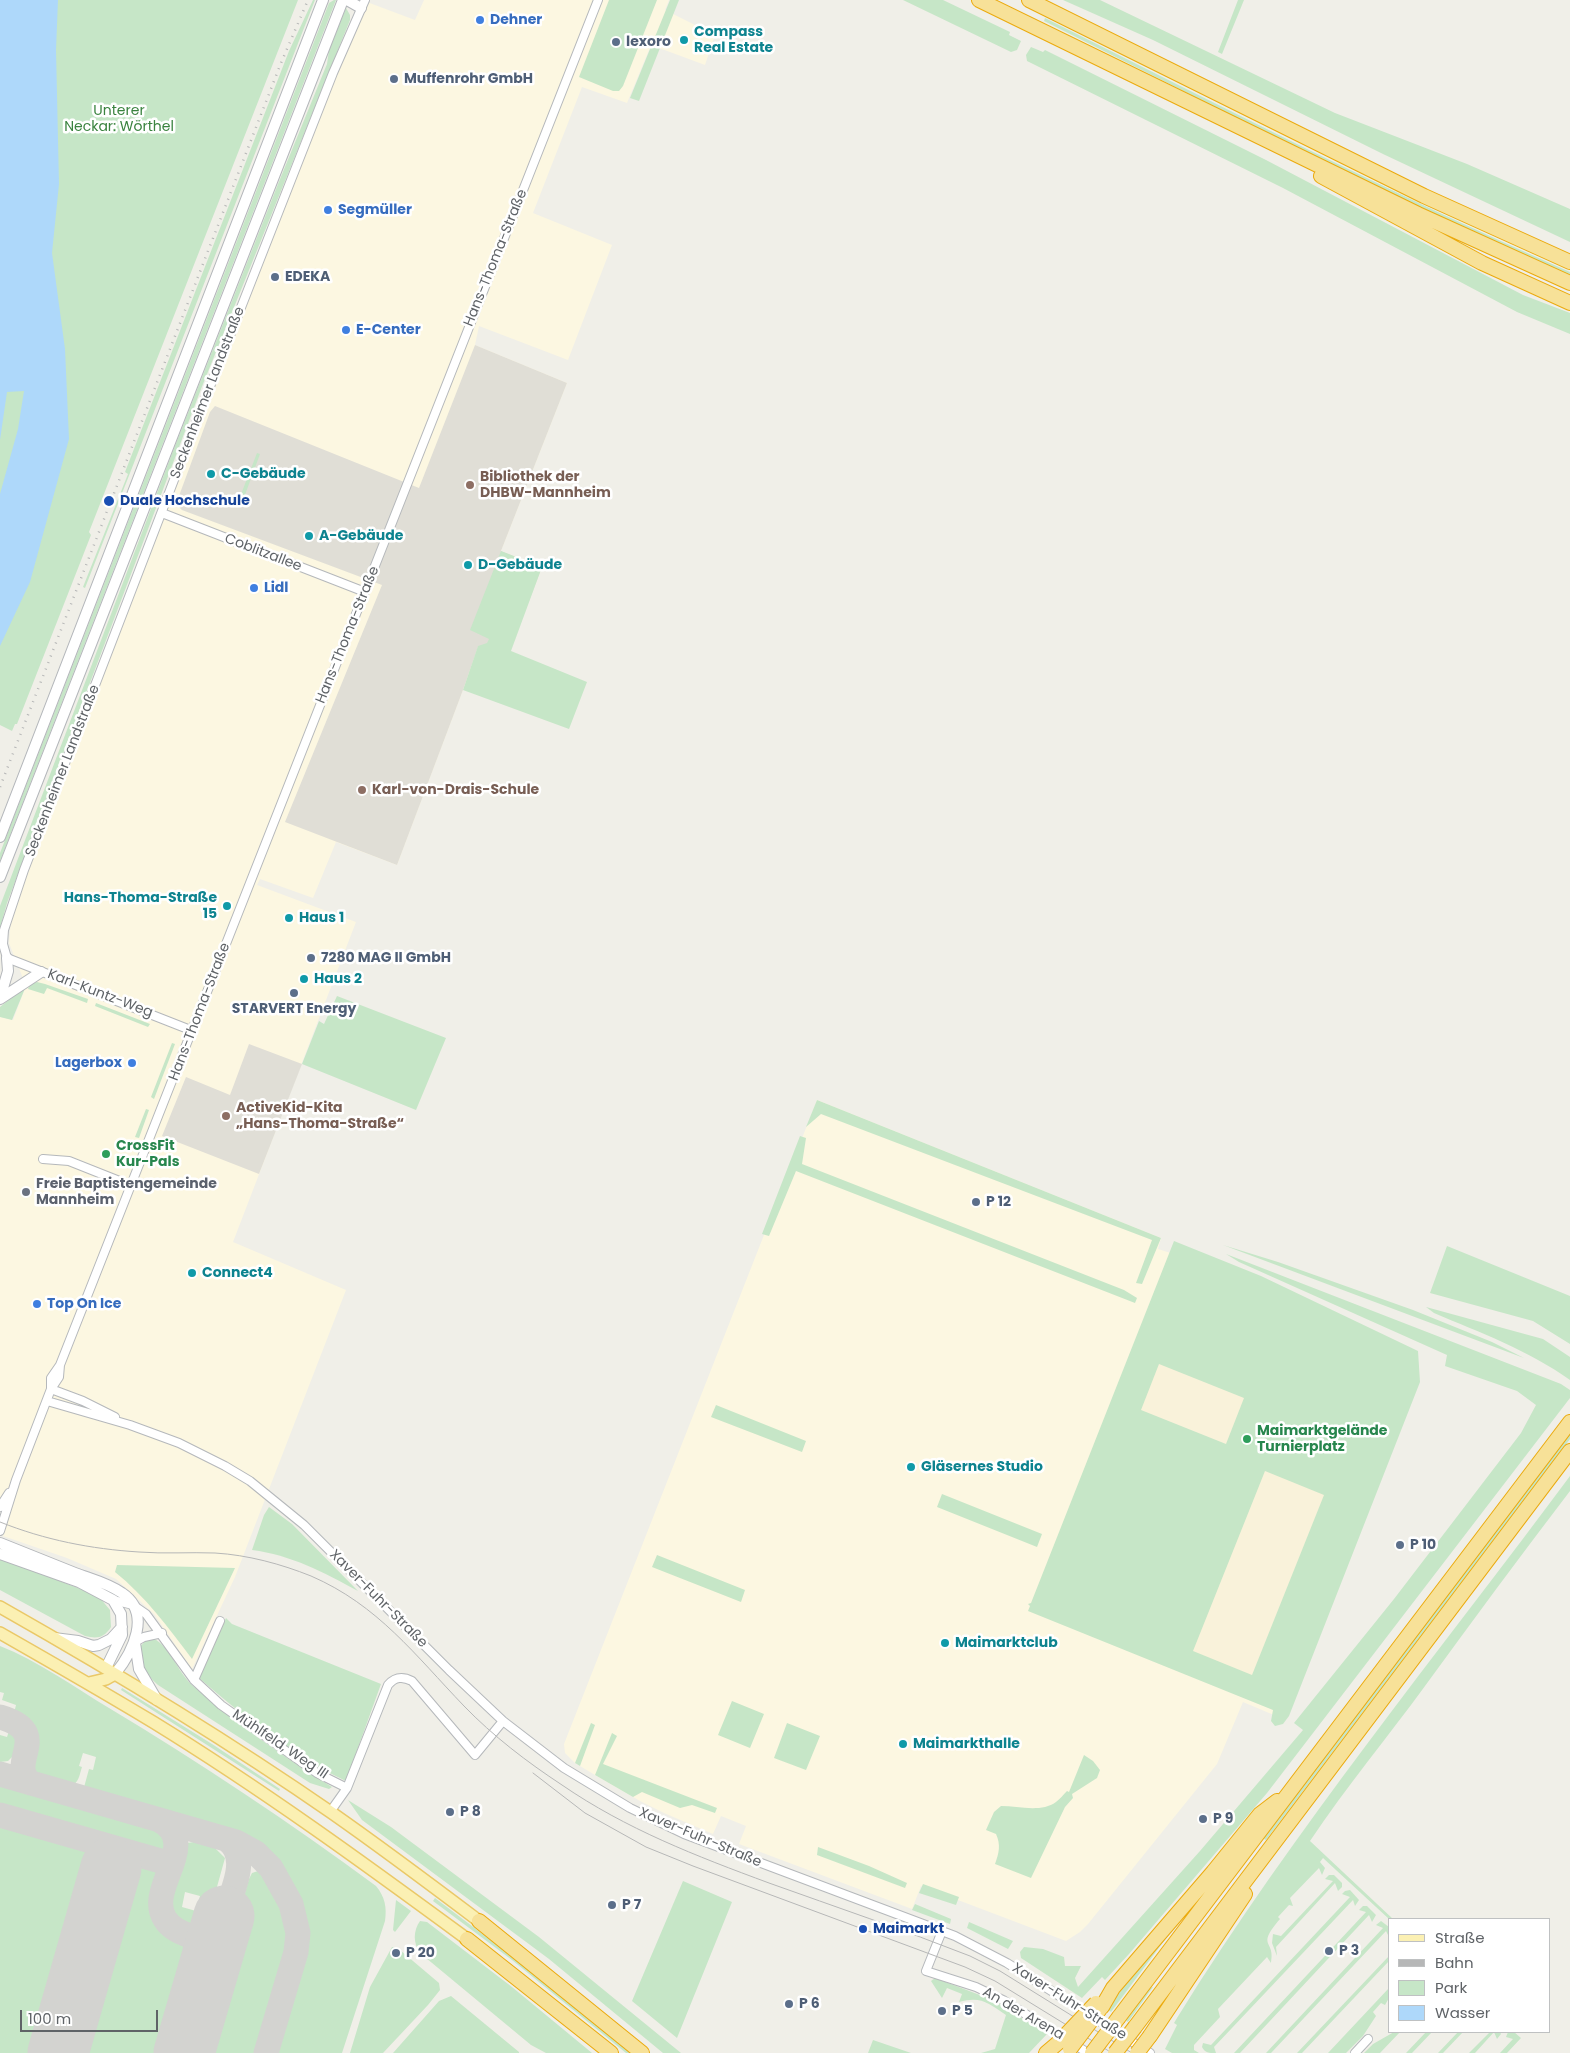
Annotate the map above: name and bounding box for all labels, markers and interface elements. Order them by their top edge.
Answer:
place label: Dehner [490,12,542,28]
marker: Dehner [474,14,486,26]
place label: Compass Real Estate [694,24,773,56]
place label: lexoro [626,34,671,50]
marker: Compass Real Estate [678,34,690,46]
marker: lexoro [610,36,622,48]
place label: Muffenrohr GmbH [404,71,533,87]
marker: Muffenrohr GmbH [388,73,400,85]
park label: Unterer Neckar: Wörthel [64,103,174,136]
street label: Hans-Thoma-Straße [461,187,531,329]
place label: Segmüller [338,202,412,218]
marker: Segmüller [322,204,334,216]
place label: EDEKA [285,269,330,285]
marker: EDEKA [269,271,281,283]
street label: Seckenheimer Landstraße [167,305,249,481]
place label: E-Center [356,322,421,338]
marker: E-Center [340,324,352,336]
place label: C-Gebäude [221,466,306,482]
marker: C-Gebäude [205,468,217,480]
place label: Bibliothek der DHBW-Mannheim [480,469,611,502]
marker: Bibliothek der DHBW-Mannheim [464,479,476,491]
place label: Duale Hochschule [120,493,250,509]
marker: Duale Hochschule [102,494,116,508]
place label: A-Gebäude [319,528,403,544]
marker: A-Gebäude [303,530,315,542]
street label: Coblitzallee [222,531,304,575]
place label: D-Gebäude [478,557,562,573]
marker: D-Gebäude [462,559,474,571]
street label: Hans-Thoma-Straße [313,564,383,706]
place label: Lidl [264,580,288,596]
marker: Lidl [248,582,260,594]
street label: Seckenheimer Landstraße [22,683,104,859]
place label: Karl-von-Drais-Schule [372,782,539,798]
marker: Karl-von-Drais-Schule [356,784,368,796]
place label: Hans-Thoma-Straße 15 [64,890,217,922]
marker: Hans-Thoma-Straße 15 [221,900,233,912]
place label: Haus 1 [299,910,344,926]
marker: Haus 1 [283,912,295,924]
street label: Hans-Thoma-Straße [166,941,234,1083]
place label: 7280 MAG II GmbH [321,950,451,966]
marker: 7280 MAG II GmbH [305,952,317,964]
street label: Karl-Kuntz-Weg [45,966,155,1022]
place label: Haus 2 [314,971,362,987]
marker: Haus 2 [298,973,310,985]
marker: STARVERT Energy [288,987,300,999]
place label: STARVERT Energy [232,1001,356,1017]
place label: Lagerbox [55,1055,122,1071]
marker: Lagerbox [126,1057,138,1069]
place label: ActiveKid-Kita „Hans-Thoma-Straße“ [236,1100,404,1132]
marker: ActiveKid-Kita „Hans-Thoma-Straße“ [220,1110,232,1122]
place label: CrossFit Kur-Pals [116,1138,179,1170]
marker: CrossFit Kur-Pals [100,1148,112,1160]
place label: Freie Baptistengemeinde Mannheim [36,1176,217,1208]
marker: Freie Baptistengemeinde Mannheim [20,1186,32,1198]
place label: P 12 [986,1194,1011,1210]
marker: P 12 [970,1196,982,1208]
place label: Connect4 [202,1265,273,1281]
marker: Connect4 [186,1267,198,1279]
place label: Top On Ice [47,1296,121,1312]
marker: Top On Ice [31,1298,43,1310]
place label: Maimarktgelände Turnierplatz [1257,1423,1387,1455]
marker: Maimarktgelände Turnierplatz [1241,1433,1253,1445]
place label: Gläsernes Studio [921,1459,1043,1475]
marker: Gläsernes Studio [905,1461,917,1473]
place label: P 10 [1410,1537,1436,1553]
marker: P 10 [1394,1539,1406,1551]
street label: Xaver-Fuhr-Straße [325,1546,431,1652]
place label: Maimarktclub [955,1635,1058,1651]
marker: Maimarktclub [939,1637,951,1649]
street label: Mühlfeld, Weg III [229,1707,331,1783]
place label: Maimarkthalle [913,1736,1020,1752]
marker: Maimarkthalle [897,1738,909,1750]
place label: P 8 [460,1804,481,1820]
street label: Xaver-Fuhr-Straße [636,1805,764,1871]
marker: P 8 [444,1806,456,1818]
place label: P 9 [1213,1811,1233,1827]
marker: P 9 [1197,1813,1209,1825]
place label: P 7 [622,1897,641,1913]
marker: P 7 [606,1899,618,1911]
legend [1388,1918,1550,2033]
place label: Maimarkt [873,1921,944,1937]
marker: Maimarkt [857,1923,869,1935]
text: Straße [1435,1927,1485,1948]
place label: P 3 [1339,1943,1359,1959]
place label: P 20 [406,1945,435,1961]
marker: P 3 [1323,1945,1335,1957]
marker: P 20 [390,1947,402,1959]
text: Bahn [1435,1952,1474,1973]
street label: Xaver-Fuhr-Straße [1009,1960,1129,2044]
text: Park [1435,1977,1467,1998]
street label: An der Arena [979,1984,1067,2044]
place label: P 6 [799,1996,820,2012]
marker: P 6 [783,1998,795,2010]
scale bar [22,2000,160,2032]
text: Wasser [1435,2002,1490,2023]
place label: P 5 [952,2003,973,2019]
marker: P 5 [936,2005,948,2017]
text: 100 m [28,2008,71,2029]

